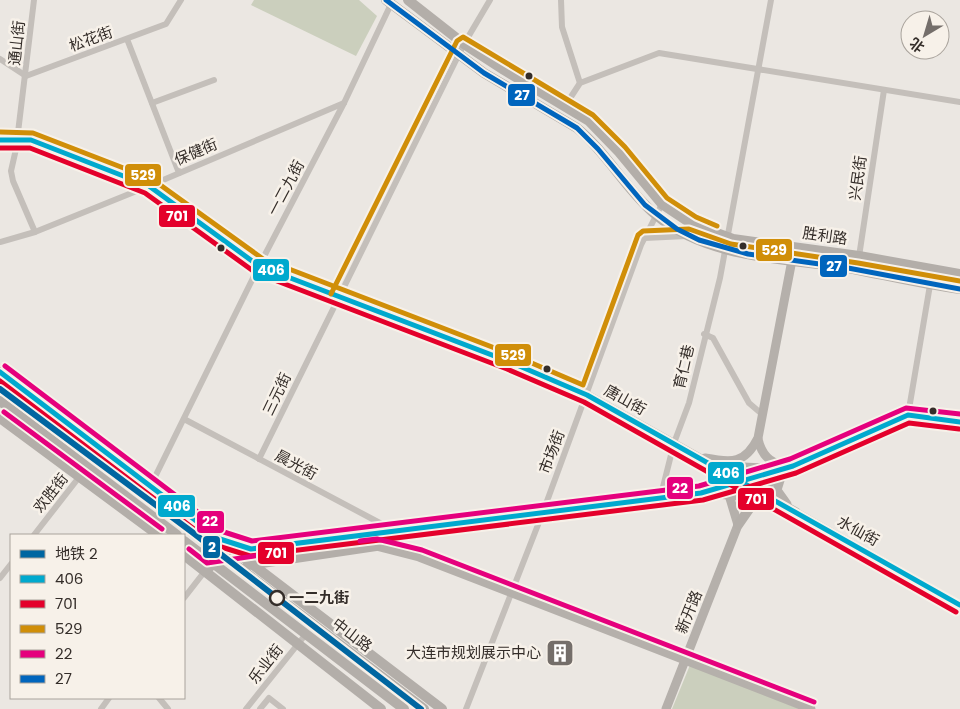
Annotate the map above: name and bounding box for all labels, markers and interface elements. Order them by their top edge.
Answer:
north arrow [900,10,950,60]
street label: 通山街 [4,19,29,66]
street label: 松花街 [66,21,116,56]
text: 北 [905,33,929,57]
unlabelled marker [524,71,534,81]
line badge: 27 [507,83,536,107]
text: 27 [514,85,530,105]
street label: 保健街 [171,133,221,170]
street label: 兴民街 [844,154,871,202]
street label: 一二九街 [262,156,309,219]
line badge: 529 [124,163,162,187]
text: 529 [130,165,156,185]
line badge: 701 [158,204,196,228]
text: 701 [166,206,188,226]
street label: 胜利路 [801,222,849,249]
line badge: 529 [755,238,793,262]
text: 529 [761,240,787,260]
unlabelled marker [738,241,748,251]
unlabelled marker [216,243,226,253]
line badge: 27 [819,254,848,278]
text: 27 [826,256,842,276]
line badge: 406 [252,258,290,282]
text: 406 [257,260,285,280]
line badge: 529 [494,343,532,367]
street label: 育仁巷 [668,343,699,391]
text: 529 [500,345,526,365]
unlabelled marker [542,364,552,374]
street label: 三元街 [257,369,296,419]
street label: 唐山街 [600,379,650,420]
unlabelled marker [928,406,938,416]
street label: 市场街 [534,427,569,477]
street label: 晨光街 [271,445,321,484]
line badge: 406 [707,461,745,485]
text: 406 [712,463,740,483]
street label: 欢胜街 [28,468,73,517]
line badge: 22 [666,476,694,500]
text: 22 [672,478,688,498]
line badge: 701 [737,487,775,511]
text: 701 [745,489,767,509]
line badge: 406 [157,494,196,518]
text: 406 [163,496,191,516]
line badge: 22 [196,510,225,534]
street label: 水仙街 [833,510,883,551]
text: 22 [202,511,218,531]
legend [10,534,185,699]
line badge: 2 [202,535,221,559]
text: 2 [208,537,216,557]
line badge: 701 [257,541,295,565]
text: 地铁 2 [55,543,98,564]
text: 701 [265,543,287,563]
text: 406 [55,568,83,589]
place label: 一二九街 [289,587,349,608]
street label: 新开路 [670,587,707,637]
marker: 一二九街 [269,590,285,606]
text: 701 [55,593,77,614]
street label: 中山路 [328,613,377,657]
text: 529 [55,618,83,639]
building icon: 大连市规划展示中心 [545,638,575,668]
street label: 乐业街 [243,639,288,688]
place label: 大连市规划展示中心 [406,642,541,663]
text: 22 [55,643,72,664]
text: 27 [55,668,72,689]

